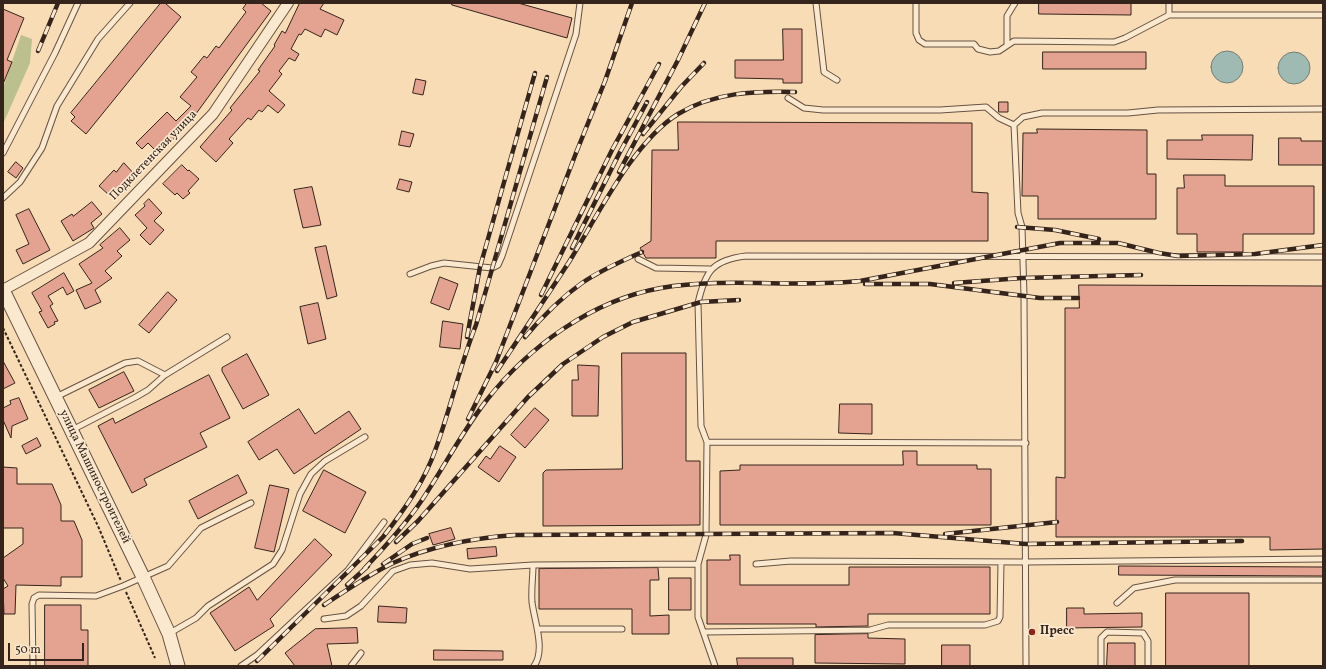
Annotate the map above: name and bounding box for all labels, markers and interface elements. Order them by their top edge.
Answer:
street label: Подклетенская улица [107,108,201,204]
street label: улица Машиностроителей [55,408,133,546]
place label: Пресс [1040,625,1074,639]
marker: Пресс [1027,627,1037,637]
scale bar [10,635,86,661]
text: 50 m [15,642,41,658]

